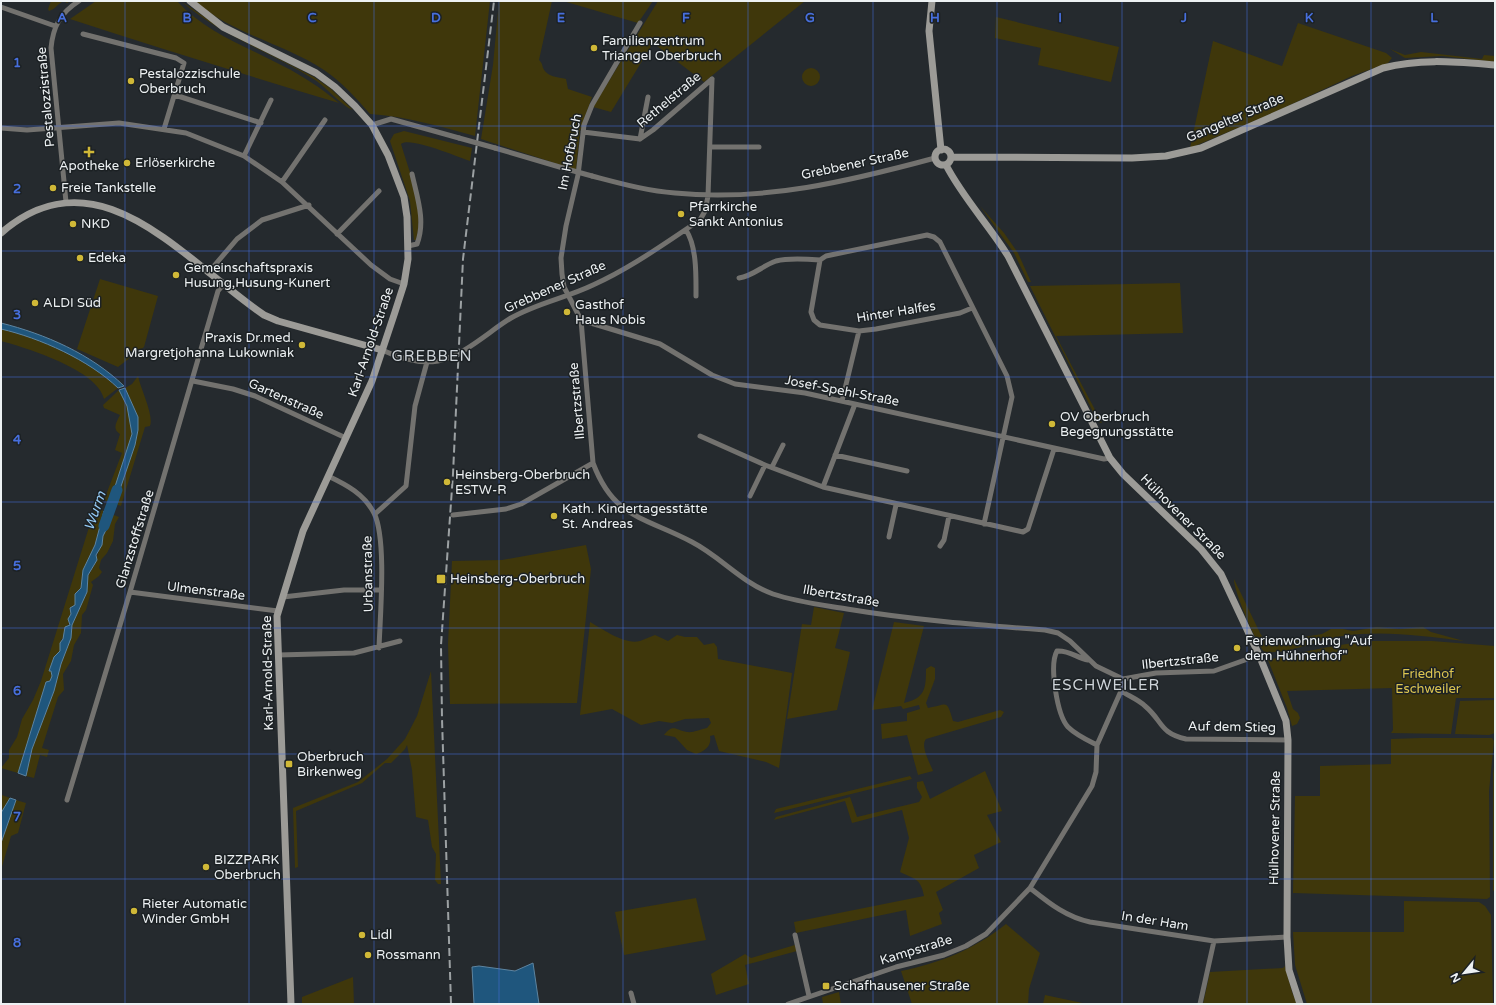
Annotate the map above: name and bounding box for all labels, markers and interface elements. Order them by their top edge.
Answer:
text: A [57,10,67,26]
text: B [182,10,192,26]
text: C [307,10,317,26]
text: D [431,10,441,26]
text: E [557,10,565,26]
text: F [682,10,690,26]
text: G [805,10,815,26]
text: H [930,10,940,26]
text: I [1058,10,1062,26]
text: J [1180,10,1187,26]
text: K [1305,10,1314,26]
text: L [1430,10,1438,26]
place label: Familienzentrum Triangel Oberbruch [602,33,722,64]
marker: Familienzentrum Triangel Oberbruch [589,43,599,53]
street label: Pestalozzistraße [34,46,58,148]
text: 1 [13,55,21,71]
place label: Pestalozzischule Oberbruch [139,66,240,97]
street label: Rethelstraße [634,69,704,131]
marker: Pestalozzischule Oberbruch [126,76,136,86]
street label: Gangelter Straße [1184,90,1286,146]
street label: Im Hofbruch [555,113,585,191]
street label: Grebbener Straße [800,145,910,183]
marker: Apotheke [84,147,94,157]
place label: Erlöserkirche [135,155,215,171]
place label: Apotheke [59,158,119,174]
marker: Erlöserkirche [122,158,132,168]
place label: Freie Tankstelle [61,180,156,196]
text: 2 [13,181,21,197]
marker: Freie Tankstelle [48,183,58,193]
place label: Pfarrkirche Sankt Antonius [689,199,783,230]
marker: Pfarrkirche Sankt Antonius [676,209,686,219]
place label: NKD [81,216,110,232]
marker: NKD [68,219,78,229]
place label: Edeka [88,250,126,266]
marker: Edeka [75,253,85,263]
street label: Grebbener Straße [502,257,608,317]
place label: Gemeinschaftspraxis Husung,Husung-Kunert [184,260,330,291]
marker: Gemeinschaftspraxis Husung,Husung-Kunert [171,270,181,280]
street label: Karl-Arnold-Straße [345,285,397,399]
place label: ALDI Süd [43,295,101,311]
place label: Gasthof Haus Nobis [575,297,645,328]
marker: ALDI Süd [30,298,40,308]
street label: Hinter Halfes [855,298,937,326]
text: 3 [13,307,21,323]
marker: Gasthof Haus Nobis [562,307,572,317]
place label: Praxis Dr.med. Margretjohanna Lukowniak [125,330,294,361]
marker: Praxis Dr.med. Margretjohanna Lukowniak [297,340,307,350]
district label: GREBBEN [391,347,473,365]
street label: Ilbertzstraße [566,362,588,440]
street label: Josef-Spehl-Straße [783,372,901,410]
street label: Gartenstraße [246,375,326,423]
place label: OV Oberbruch Begegnungsstätte [1060,409,1174,440]
marker: OV Oberbruch Begegnungsstätte [1047,419,1057,429]
text: 4 [13,432,22,448]
place label: Heinsberg-Oberbruch ESTW-R [455,467,590,498]
street label: Hülhovener Straße [1137,471,1229,563]
marker: Heinsberg-Oberbruch ESTW-R [442,477,452,487]
water label: Wurm [80,488,110,533]
street label: Glanzstoffstraße [112,488,158,590]
place label: Kath. Kindertagesstätte St. Andreas [562,501,707,532]
marker: Kath. Kindertagesstätte St. Andreas [549,511,559,521]
street label: Urbanstraße [359,535,377,613]
text: 5 [13,558,21,574]
place label: Heinsberg-Oberbruch [450,571,585,587]
marker: Heinsberg-Oberbruch [435,573,447,585]
street label: Ulmenstraße [166,578,246,604]
street label: Ilbertzstraße [801,581,881,611]
street label: Karl-Arnold-Straße [259,615,277,731]
place label: Ferienwohnung "Auf dem Hühnerhof" [1245,633,1372,664]
marker: Ferienwohnung "Auf dem Hühnerhof" [1232,643,1242,653]
street label: Ilbertzstraße [1141,649,1219,673]
park label: Friedhof Eschweiler [1395,666,1461,697]
district label: ESCHWEILER [1052,676,1160,694]
text: 6 [13,683,21,699]
street label: Auf dem Stieg [1188,718,1276,736]
place label: Oberbruch Birkenweg [297,749,364,780]
marker: Oberbruch Birkenweg [284,759,294,769]
street label: Hülhovener Straße [1266,771,1284,885]
text: 7 [13,809,21,825]
place label: BIZZPARK Oberbruch [214,852,281,883]
marker: BIZZPARK Oberbruch [201,862,211,872]
place label: Rieter Automatic Winder GmbH [142,896,247,927]
marker: Rieter Automatic Winder GmbH [129,906,139,916]
street label: In der Ham [1120,908,1190,934]
place label: Lidl [370,927,392,943]
marker: Lidl [357,930,367,940]
street label: Kampstraße [878,931,954,969]
text: 8 [13,935,21,951]
place label: Rossmann [376,947,441,963]
marker: Rossmann [363,950,373,960]
north arrow [1444,953,1484,993]
text: N [1448,971,1464,985]
place label: Schafhausener Straße [834,978,970,994]
marker: Schafhausener Straße [821,981,831,991]

